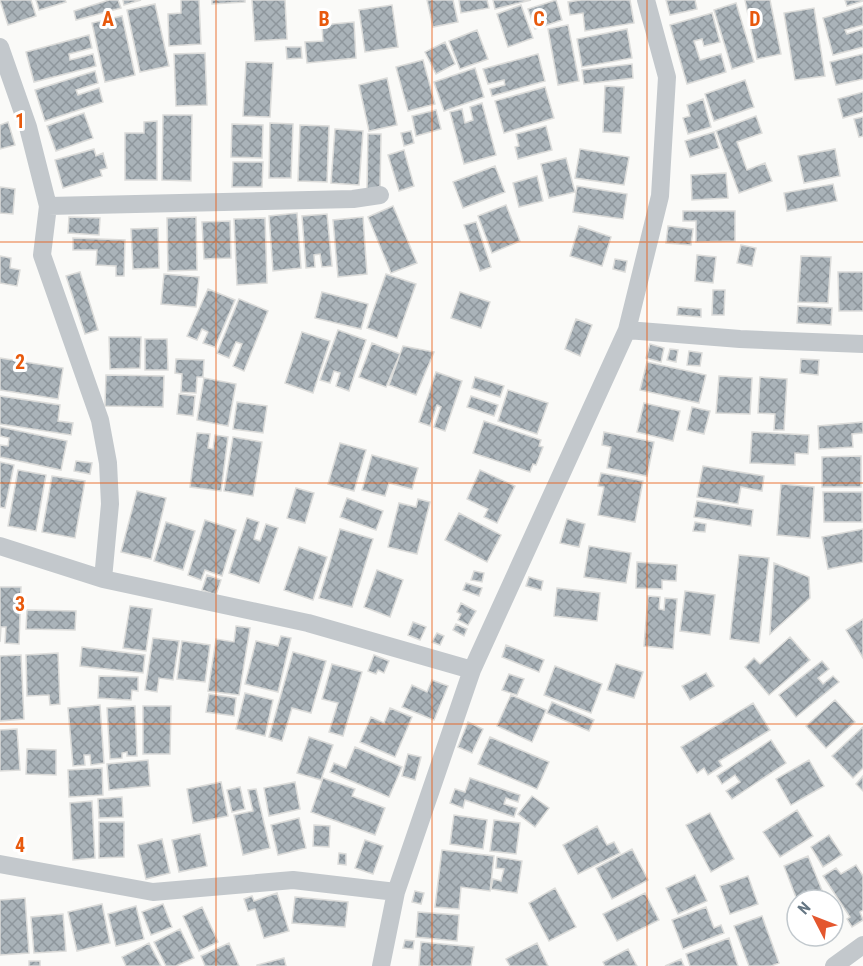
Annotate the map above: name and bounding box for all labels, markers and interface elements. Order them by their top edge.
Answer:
text: A [102,7,114,31]
text: B [318,7,330,31]
text: C [533,7,545,31]
text: D [749,7,761,31]
text: 1 [15,109,25,133]
text: 2 [15,350,25,374]
text: 3 [15,592,25,616]
text: 4 [15,833,25,857]
north arrow [785,888,845,948]
text: N [794,898,815,918]

